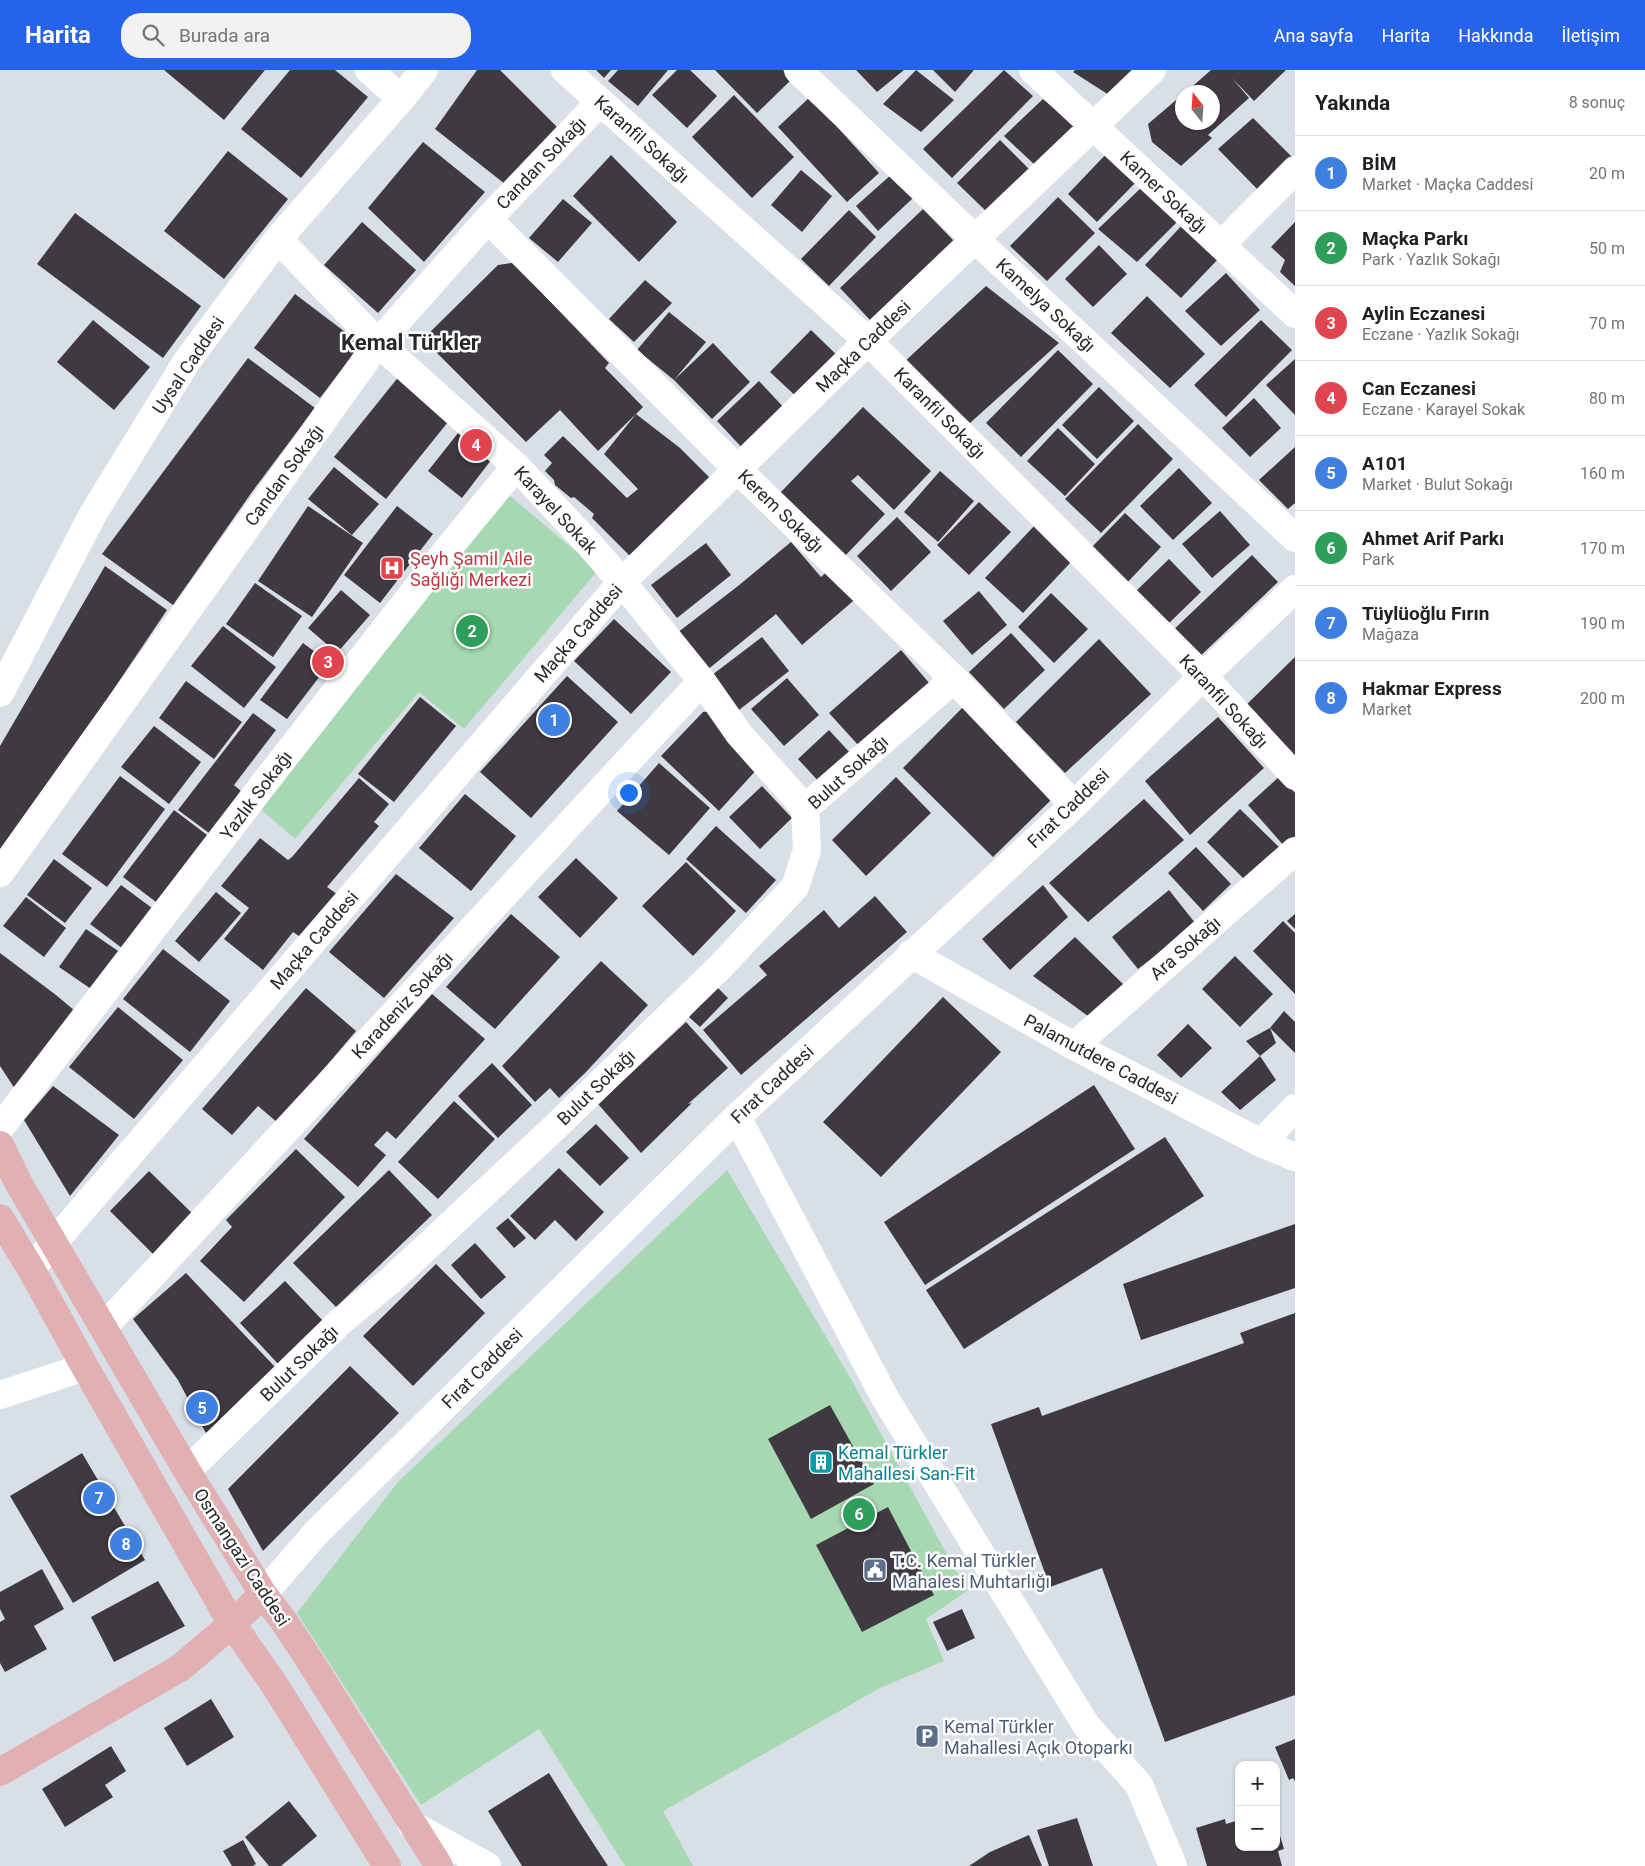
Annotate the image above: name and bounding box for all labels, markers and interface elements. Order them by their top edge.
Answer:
search box [121,13,471,58]
text: Harita [25,21,91,49]
icon: search [139,21,167,49]
text: Burada ara [179,24,270,47]
text: Ana sayfa [1274,25,1353,46]
text: Harita [1381,25,1430,46]
text: Hakkında [1458,25,1533,46]
text: İletişim [1561,25,1620,46]
north arrow [1175,85,1220,130]
street label: Karanfil Sokağı [590,91,694,187]
text: Yakında [1315,91,1390,115]
text: 8 sonuç [1569,93,1625,112]
street label: Candan Sokağı [492,112,590,214]
street label: Kamer Sokağı [1116,146,1212,238]
text: BİM [1362,152,1396,175]
text: 1 [1326,164,1336,183]
text: 20 m [1589,164,1625,183]
text: Market · Maçka Caddesi [1362,175,1534,194]
text: Maçka Parkı [1362,227,1468,250]
text: 2 [1326,239,1336,258]
text: 50 m [1589,239,1625,258]
text: Park · Yazlık Sokağı [1362,250,1500,269]
street label: Kamelya Sokağı [992,254,1100,356]
street label: Maçka Caddesi [811,296,915,396]
text: Aylin Eczanesi [1362,302,1485,325]
street label: Uysal Caddesi [148,312,228,418]
text: 3 [1326,314,1336,333]
text: 70 m [1589,314,1625,333]
text: Eczane · Yazlık Sokağı [1362,325,1519,344]
district label: Kemal Türkler [341,330,479,355]
street label: Karanfil Sokağı [890,363,990,463]
text: Can Eczanesi [1362,377,1476,400]
text: 4 [1326,389,1336,408]
text: 80 m [1589,389,1625,408]
text: Eczane · Karayel Sokak [1362,400,1525,419]
street label: Candan Sokağı [240,420,328,530]
pin: 4 [460,426,492,464]
text: A101 [1362,452,1407,475]
street label: Karayel Sokak [510,462,603,559]
text: 5 [1326,464,1336,483]
text: 160 m [1580,464,1625,483]
street label: Kerem Sokağı [734,465,828,557]
text: Market · Bulut Sokağı [1362,475,1513,494]
text: Ahmet Arif Parkı [1362,527,1504,550]
text: 6 [1326,539,1336,558]
text: 170 m [1580,539,1625,558]
place label: Şeyh Şamil Aile Sağlığı Merkezi [410,548,533,590]
text: Park [1362,550,1394,569]
hospital icon: Şeyh Şamil Aile Sağlığı Merkezi [379,555,405,581]
street label: Maçka Caddesi [530,580,626,686]
text: Tüylüoğlu Fırın [1362,602,1489,625]
pin: 2 [456,612,488,650]
text: 7 [1326,614,1336,633]
text: 190 m [1580,614,1625,633]
text: Mağaza [1362,625,1419,644]
pin: 3 [312,643,344,681]
street label: Karanfil Sokağı [1175,650,1273,752]
text: Hakmar Express [1362,677,1502,700]
text: 8 [1326,689,1336,708]
text: 200 m [1580,689,1625,708]
text: Market [1362,700,1412,719]
pin: 1 [538,701,570,739]
street label: Bulut Sokağı [804,731,892,813]
street label: Yazlık Sokağı [216,746,296,844]
street label: Fırat Caddesi [1023,764,1113,852]
your location [616,780,642,806]
street label: Maçka Caddesi [266,887,362,993]
street label: Ara Sokağı [1146,912,1224,984]
street label: Karadeniz Sokağı [347,947,457,1063]
street label: Palamutdere Caddesi [1020,1009,1182,1109]
street label: Fırat Caddesi [726,1040,818,1128]
street label: Bulut Sokağı [553,1045,639,1129]
street label: Bulut Sokağı [256,1321,342,1405]
street label: Fırat Caddesi [437,1323,527,1413]
pin: 5 [186,1389,218,1427]
place label: Kemal Türkler Mahallesi San-Fit [838,1442,975,1484]
building icon: Kemal Türkler Mahallesi San-Fit [808,1449,834,1475]
pin: 7 [83,1479,115,1517]
street label: Osmangazi Caddesi [190,1484,294,1630]
pin: 6 [843,1495,875,1533]
pin: 8 [110,1525,142,1563]
place label: T.C. Kemal Türkler Mahalesi Muhtarlığı [892,1550,1050,1592]
public building icon: T.C. Kemal Türkler Mahalesi Muhtarlığı [862,1557,888,1583]
place label: Kemal Türkler Mahallesi Açık Otoparkı [944,1716,1133,1758]
parking icon: Kemal Türkler Mahallesi Açık Otoparkı [914,1723,940,1749]
map controls [1235,1761,1280,1851]
button: + [1235,1761,1280,1806]
button: − [1235,1806,1280,1851]

